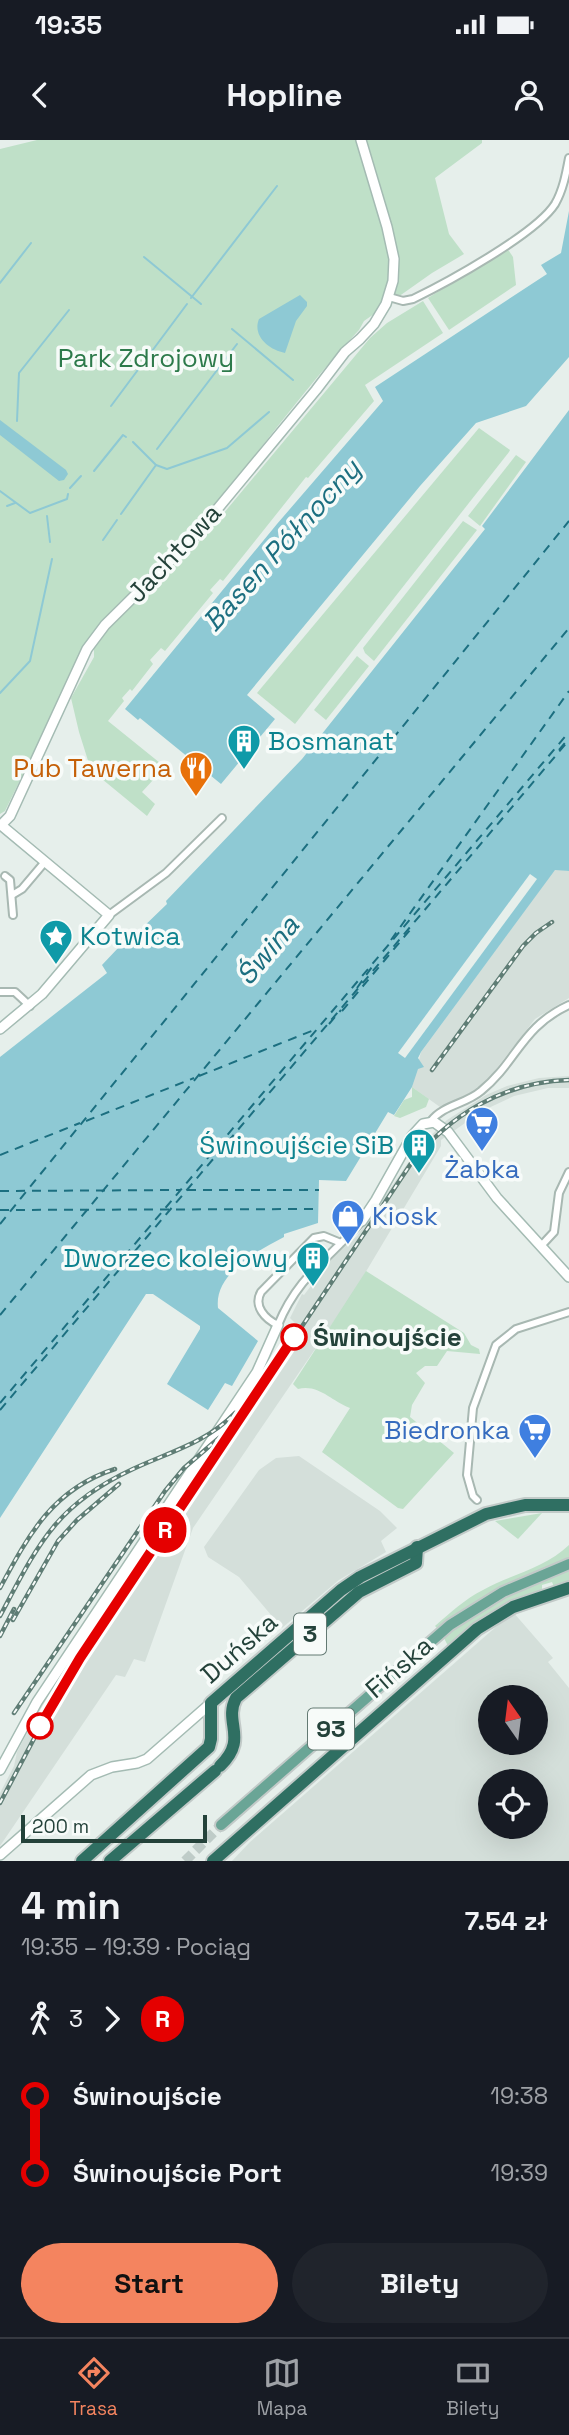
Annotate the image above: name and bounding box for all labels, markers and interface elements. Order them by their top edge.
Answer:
text: 19:35 [35,8,102,42]
text: Hopline [226,75,343,115]
icon: back [21,76,59,114]
icon: person [510,76,548,114]
park label: Park Zdrojowy [58,341,234,375]
water label: Basen Północny [194,450,369,639]
street label: Jachtowa [119,496,229,610]
building icon: Bosmanat [225,722,263,771]
place label: Bosmanat [268,724,394,758]
restaurant icon: Pub Tawerna [177,749,215,798]
place label: Pub Tawerna [13,751,172,785]
water label: Świna [228,907,307,992]
place icon: Kotwica [37,917,75,966]
place label: Kotwica [80,919,181,953]
supermarket icon: Żabka [463,1104,501,1153]
building icon: Świnoujście SiB [400,1126,438,1175]
place label: Świnoujście SiB [199,1128,394,1162]
place label: Żabka [444,1152,520,1186]
shop icon: Kiosk [329,1197,367,1246]
place label: Kiosk [372,1199,438,1233]
building icon: Dworzec kolejowy [294,1239,332,1288]
place label: Dworzec kolejowy [64,1241,288,1275]
place label: Świnoujście [313,1320,462,1354]
marker: Świnoujście [281,1324,307,1350]
supermarket icon: Biedronka [516,1411,554,1460]
place label: Biedronka [384,1413,510,1447]
line badge: R [142,1507,188,1553]
text: R [157,1514,173,1545]
street label: Duńska [193,1605,285,1691]
road number: 3 [294,1614,326,1654]
street label: Fińska [358,1628,440,1706]
north arrow [478,1685,548,1755]
map controls [478,1685,548,1839]
road number: 93 [308,1708,354,1750]
unlabelled marker [27,1713,53,1739]
button: locate [478,1769,548,1839]
scale bar [21,1812,206,1844]
text: 200 m [32,1814,89,1839]
text: 4 min [21,1882,121,1930]
text: 7.54 zł [465,1904,548,1938]
text: 19:35 – 19:39 · Pociąg [21,1932,251,1962]
icon: walk [21,2000,59,2038]
icon: forward [93,2000,131,2038]
text: R [155,2003,170,2034]
text: 3 [69,2004,83,2034]
text: Świnoujście [73,2079,222,2113]
text: 19:38 [490,2081,548,2111]
text: Świnoujście Port [73,2156,282,2190]
text: 19:39 [491,2158,548,2188]
button: Start [21,2243,278,2323]
button: Bilety [292,2243,548,2323]
tab: Trasa [70,2354,118,2421]
tab: Mapa [257,2354,307,2421]
tab: Bilety [446,2354,499,2421]

